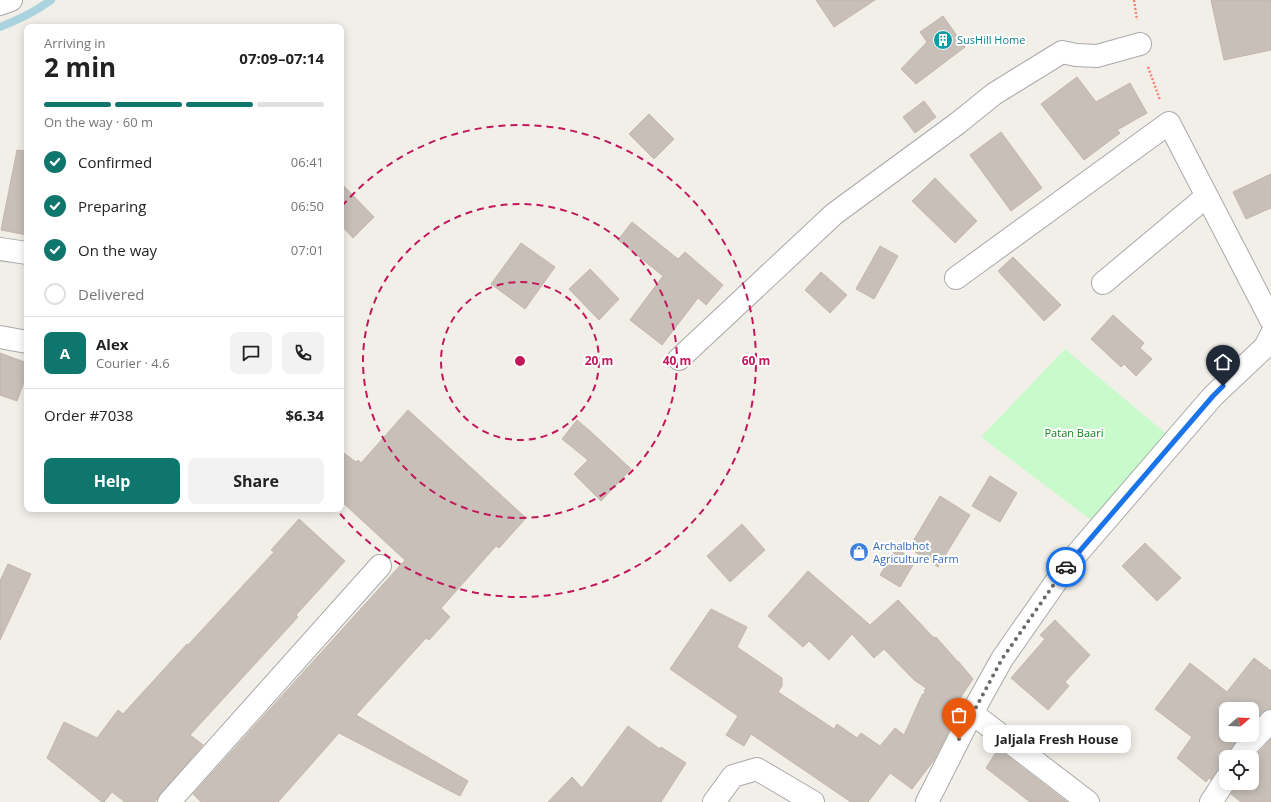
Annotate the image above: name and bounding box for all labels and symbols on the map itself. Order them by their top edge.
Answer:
building icon: SusHill Home [932,29,954,51]
place label: SusHill Home [957,32,1025,47]
pin [1206,345,1240,386]
text: 20 m [585,352,613,369]
text: 40 m [663,352,691,369]
text: 60 m [742,352,770,369]
centre of rings [513,354,527,368]
park label: Patan Baari [1045,425,1103,440]
place label: Archalbhot Agriculture Farm [873,538,959,566]
shop icon: Archalbhot Agriculture Farm [848,541,870,563]
courier [1046,547,1086,587]
pin [942,698,976,739]
north arrow [1219,702,1259,742]
callout: Jaljala Fresh House [983,725,1131,753]

